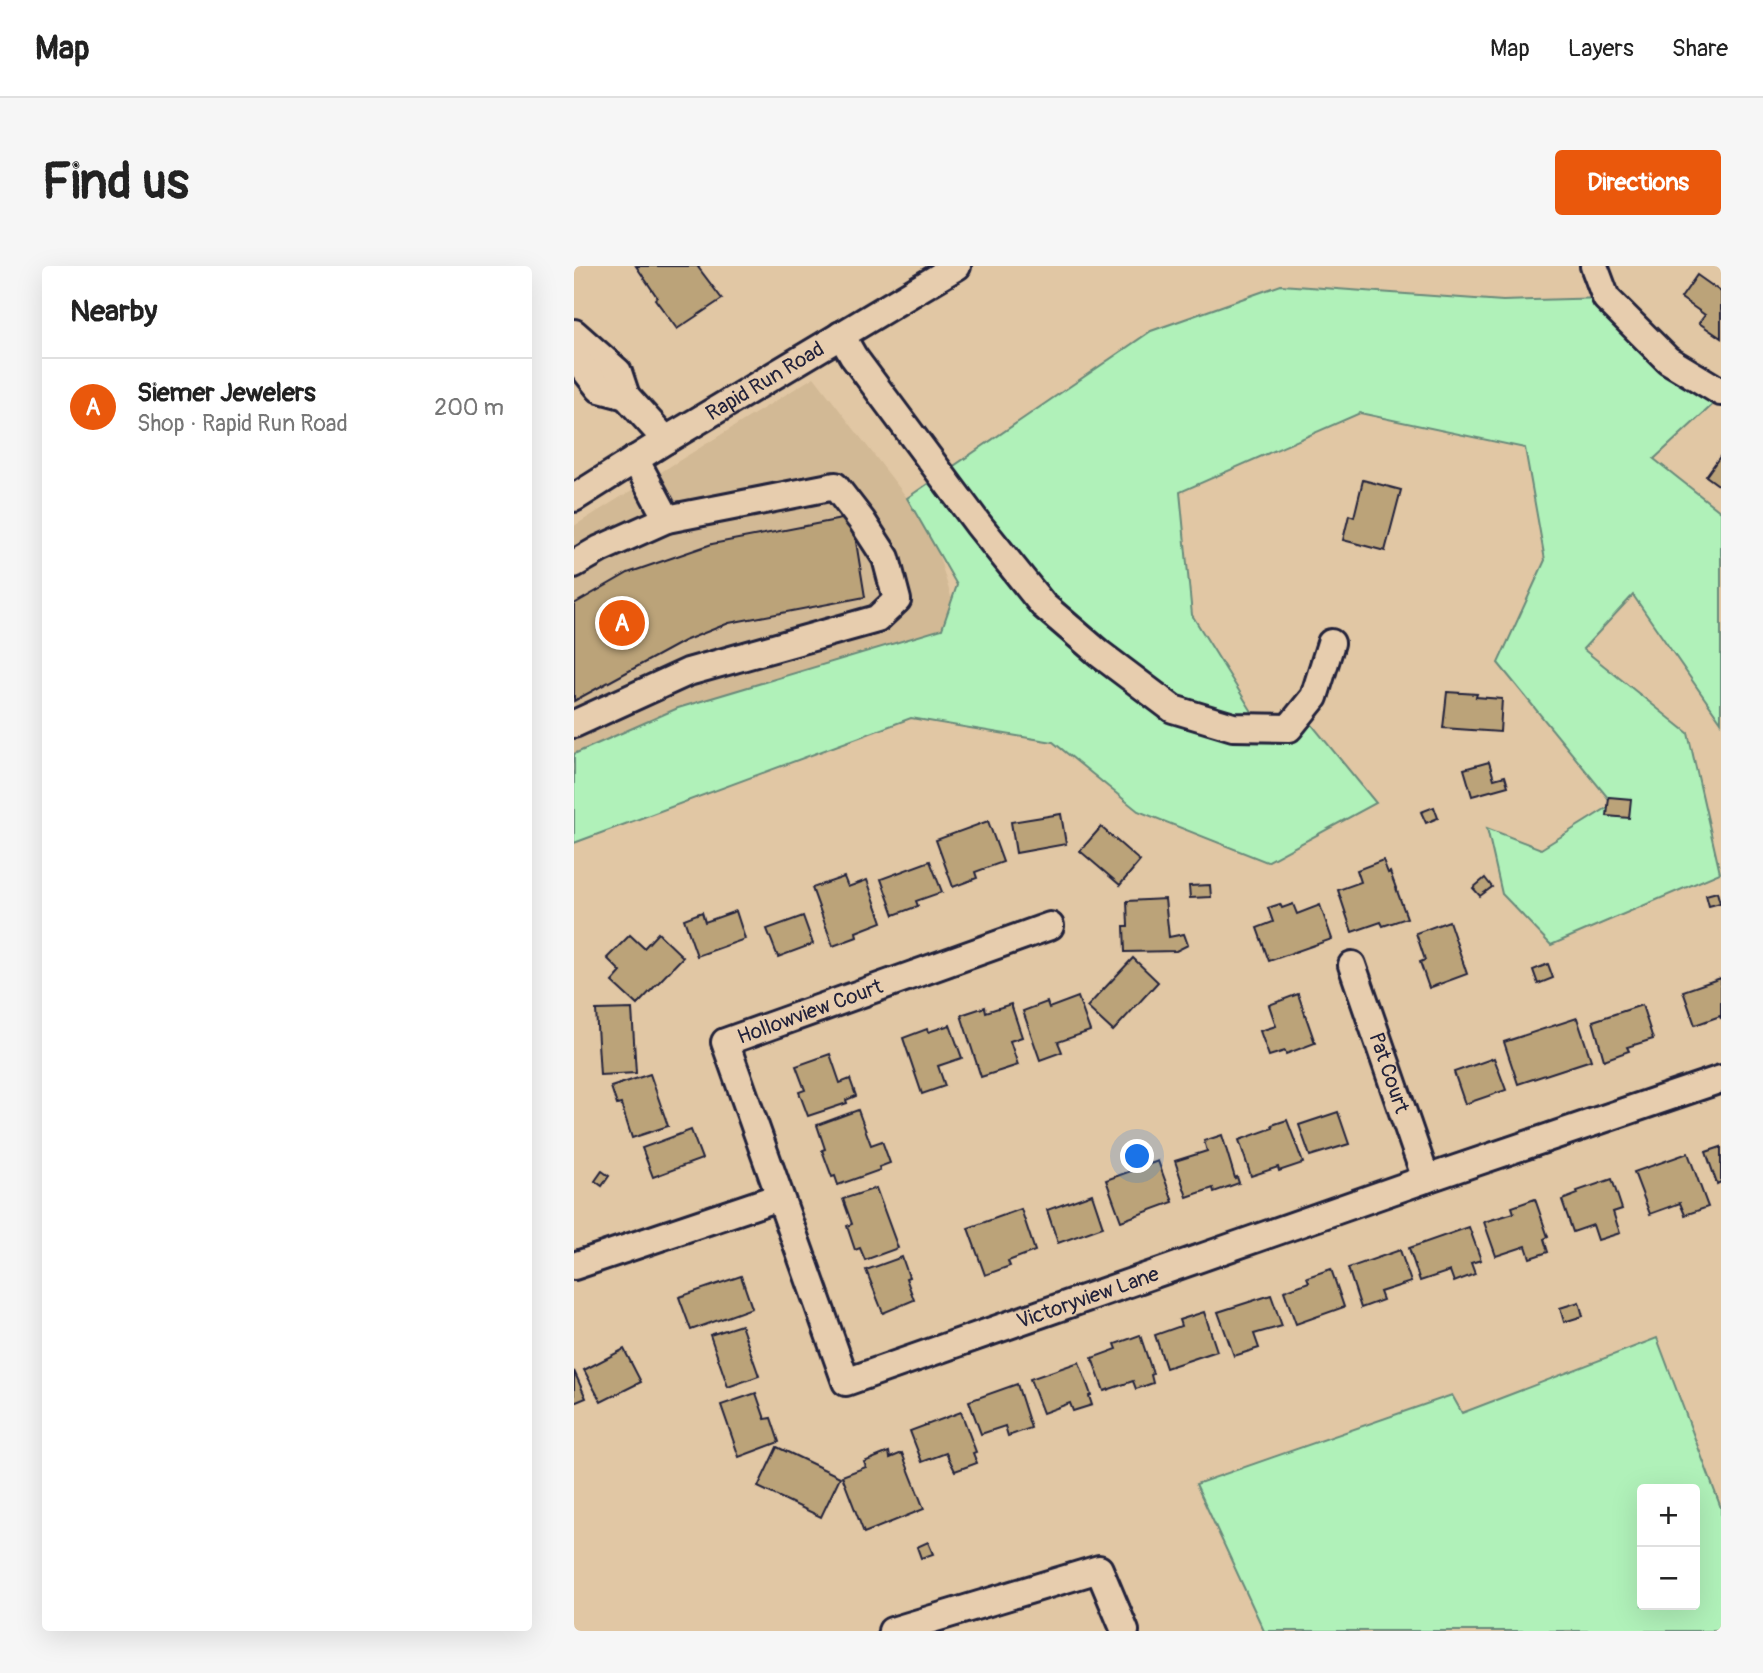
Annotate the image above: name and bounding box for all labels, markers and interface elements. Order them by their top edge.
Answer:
text: Map [35,28,90,69]
text: Map [1490,34,1530,63]
text: Layers [1568,34,1634,63]
text: Share [1672,34,1728,63]
button: Directions [1555,150,1721,215]
text: Find us [42,152,189,213]
text: Nearby [70,293,157,330]
street label: Rapid Run Road [701,335,829,427]
text: Siemer Jewelers [137,377,316,409]
text: A [86,393,100,422]
text: 200 m [434,393,504,422]
text: Shop · Rapid Run Road [137,409,348,438]
pin: A [599,597,645,649]
street label: Hollowview Court [734,973,887,1051]
street label: Pat Court [1363,1029,1416,1117]
your location [1120,1139,1154,1173]
street label: Victoryview Lane [1013,1260,1163,1335]
map controls [1637,1484,1700,1610]
button: + [1637,1484,1700,1547]
button: − [1637,1547,1700,1610]

